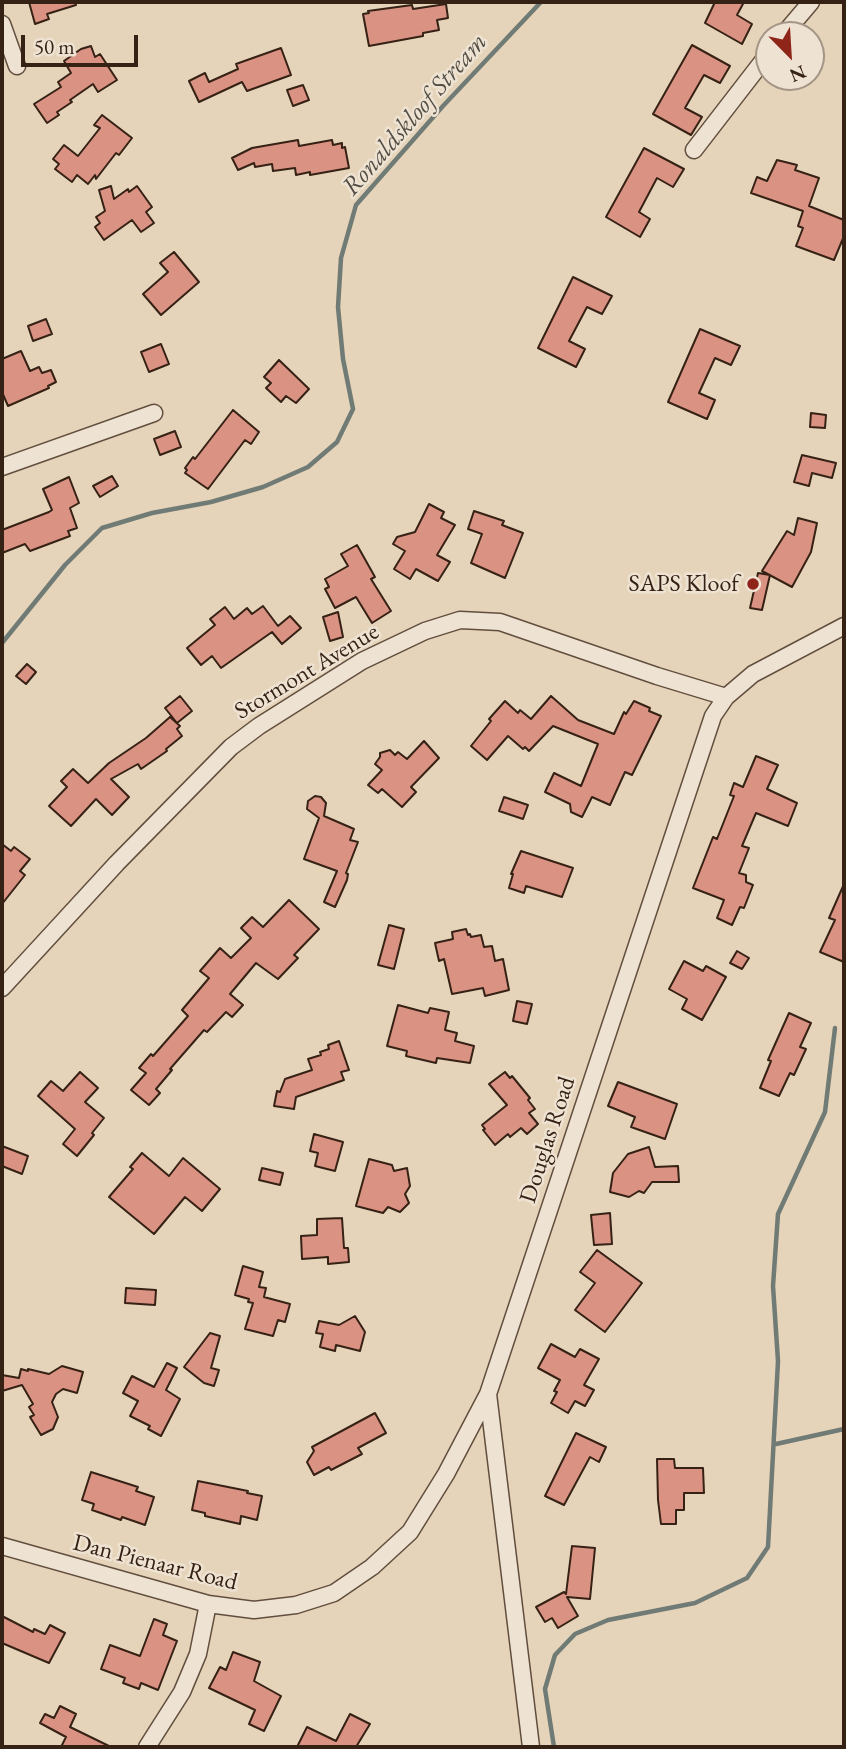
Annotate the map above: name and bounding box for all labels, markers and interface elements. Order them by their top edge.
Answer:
scale bar [24,21,142,65]
north arrow [755,21,825,91]
water label: Ronaldskloof Stream [336,27,494,203]
text: 50 m [34,33,75,60]
text: N [786,59,810,88]
place label: SAPS Kloof [629,570,739,598]
marker: SAPS Kloof [745,576,761,592]
street label: Stormont Avenue [230,618,384,726]
street label: Douglas Road [514,1073,582,1207]
street label: Dan Pienaar Road [70,1529,240,1597]

